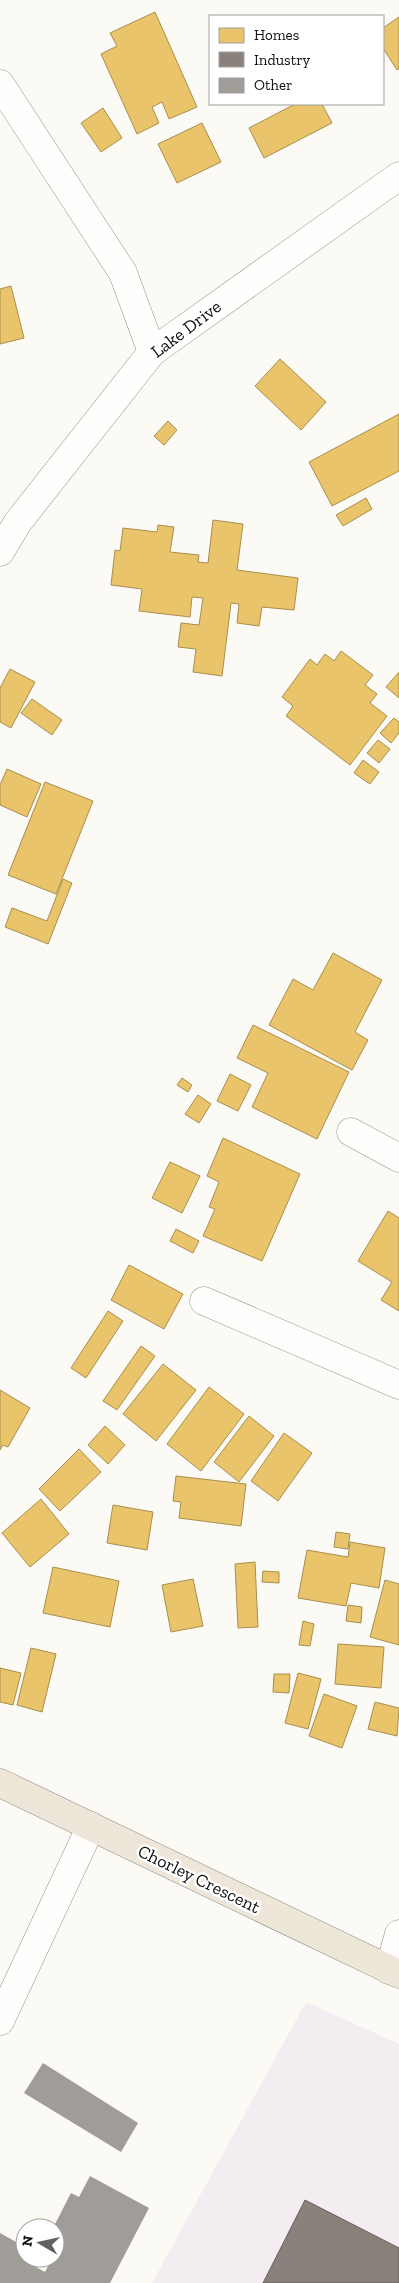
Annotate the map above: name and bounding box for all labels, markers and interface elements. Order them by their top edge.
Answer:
legend [209,15,384,105]
text: Homes [254,26,299,44]
text: Industry [254,51,311,69]
text: Other [254,76,292,94]
street label: Lake Drive [146,295,226,363]
street label: Chorley Crescent [134,1840,264,1918]
north arrow [15,2218,65,2268]
text: N [18,2234,37,2248]

